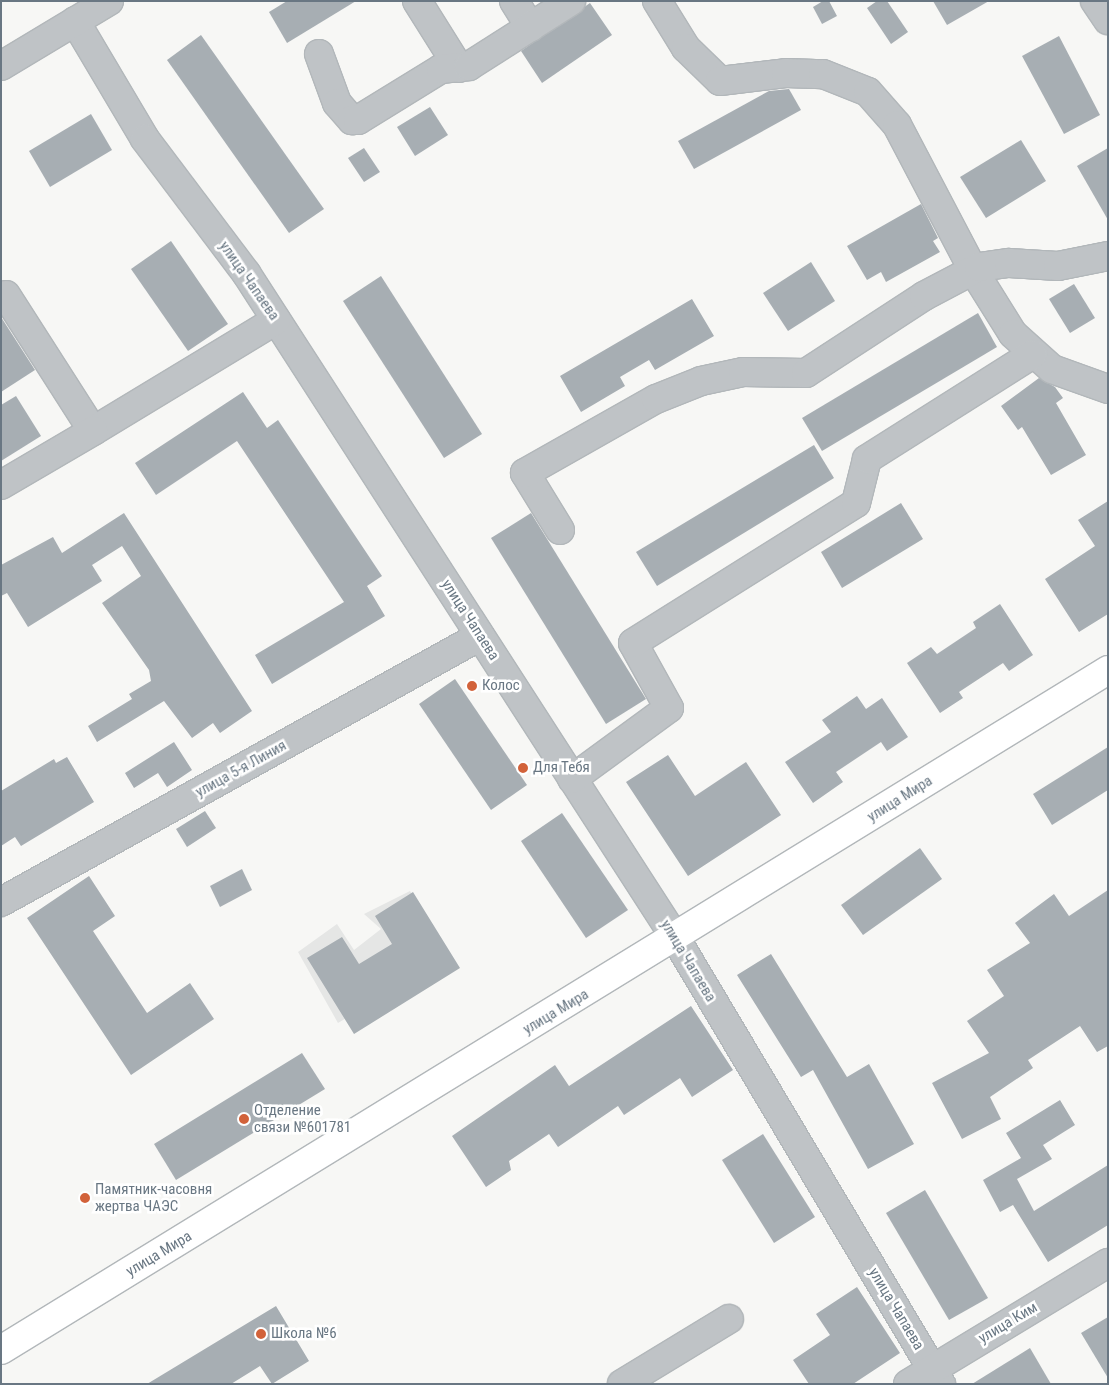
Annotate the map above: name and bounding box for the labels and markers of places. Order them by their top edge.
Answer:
place label: Колос [482,677,520,695]
marker: Колос [466,680,478,692]
place label: Для Тебя [533,759,590,777]
marker: Для Тебя [517,762,529,774]
place label: Отделение связи №601781 [254,1101,351,1136]
marker: Отделение связи №601781 [238,1113,250,1125]
place label: Памятник-часовня жертва ЧАЭС [95,1180,212,1215]
marker: Памятник-часовня жертва ЧАЭС [79,1192,91,1204]
place label: Школа №6 [271,1325,337,1343]
marker: Школа №6 [255,1328,267,1340]

